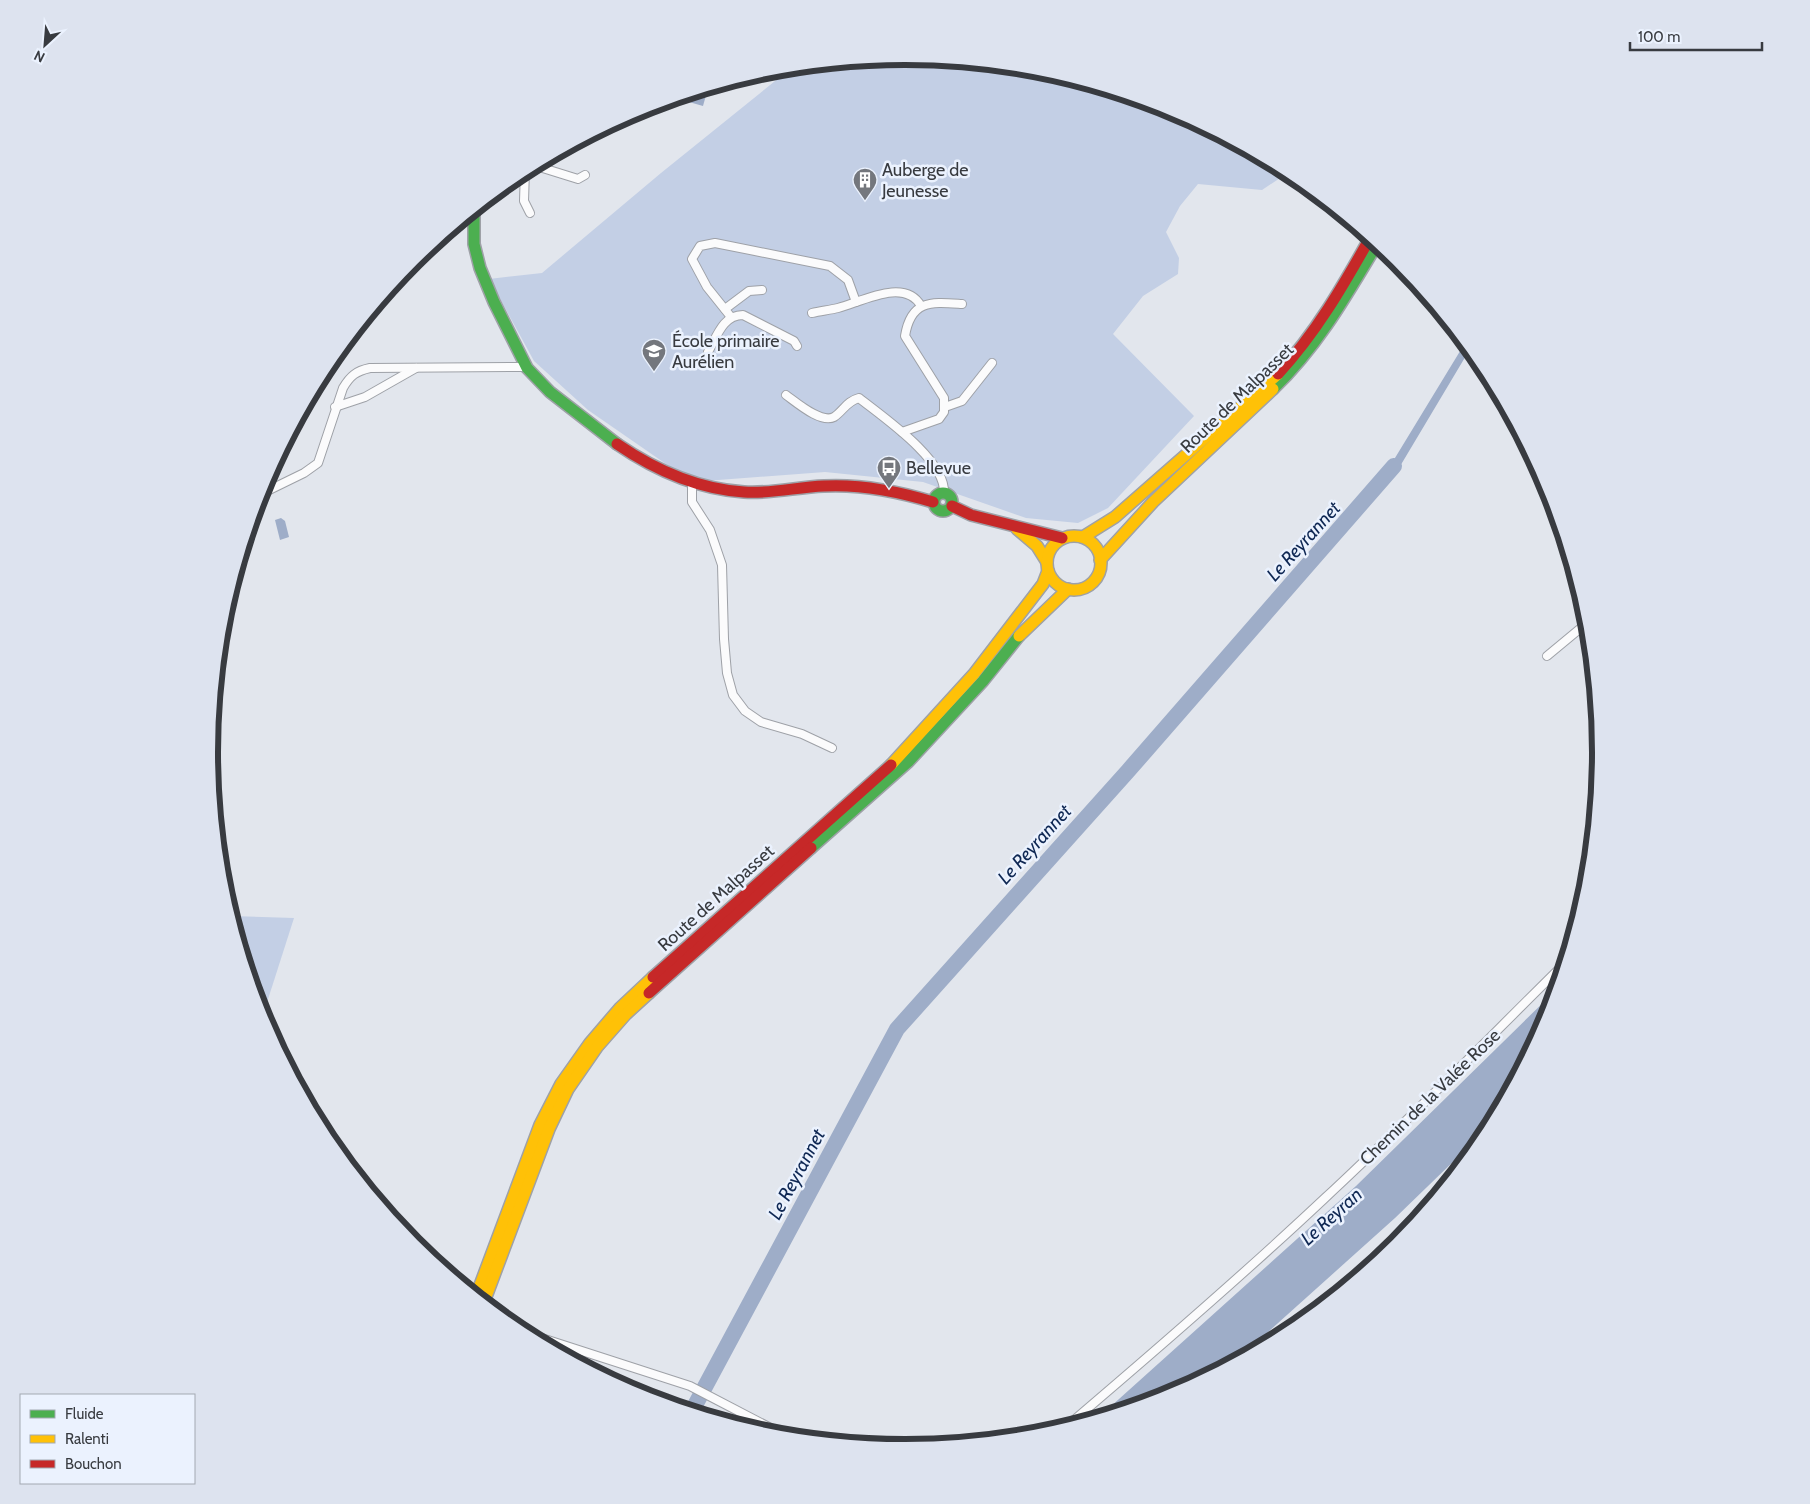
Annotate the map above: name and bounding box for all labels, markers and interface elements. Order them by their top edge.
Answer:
north arrow [20,20,70,70]
scale bar [1630,20,1762,52]
text: 100 m [1638,28,1680,46]
text: N [31,46,48,67]
place label: Auberge de Jeunesse [881,159,969,202]
building icon: Auberge de Jeunesse [852,167,878,201]
place label: École primaire Aurélien [672,330,780,373]
school or university icon: École primaire Aurélien [641,338,667,372]
street label: Route de Malpasset [1176,338,1298,458]
bus stop icon: Bellevue [876,455,902,489]
place label: Bellevue [906,457,971,479]
water label: Le Reyrannet [1262,496,1346,586]
water label: Le Reyrannet [993,799,1077,889]
street label: Route de Malpasset [653,840,779,956]
street label: Chemin de la Valée Rose [1355,1024,1505,1170]
water label: Le Reyrannet [763,1124,830,1223]
water label: Le Reyran [1296,1183,1367,1250]
legend [20,1394,195,1484]
text: Fluide [65,1405,104,1423]
text: Ralenti [65,1430,109,1448]
text: Bouchon [65,1455,122,1473]

